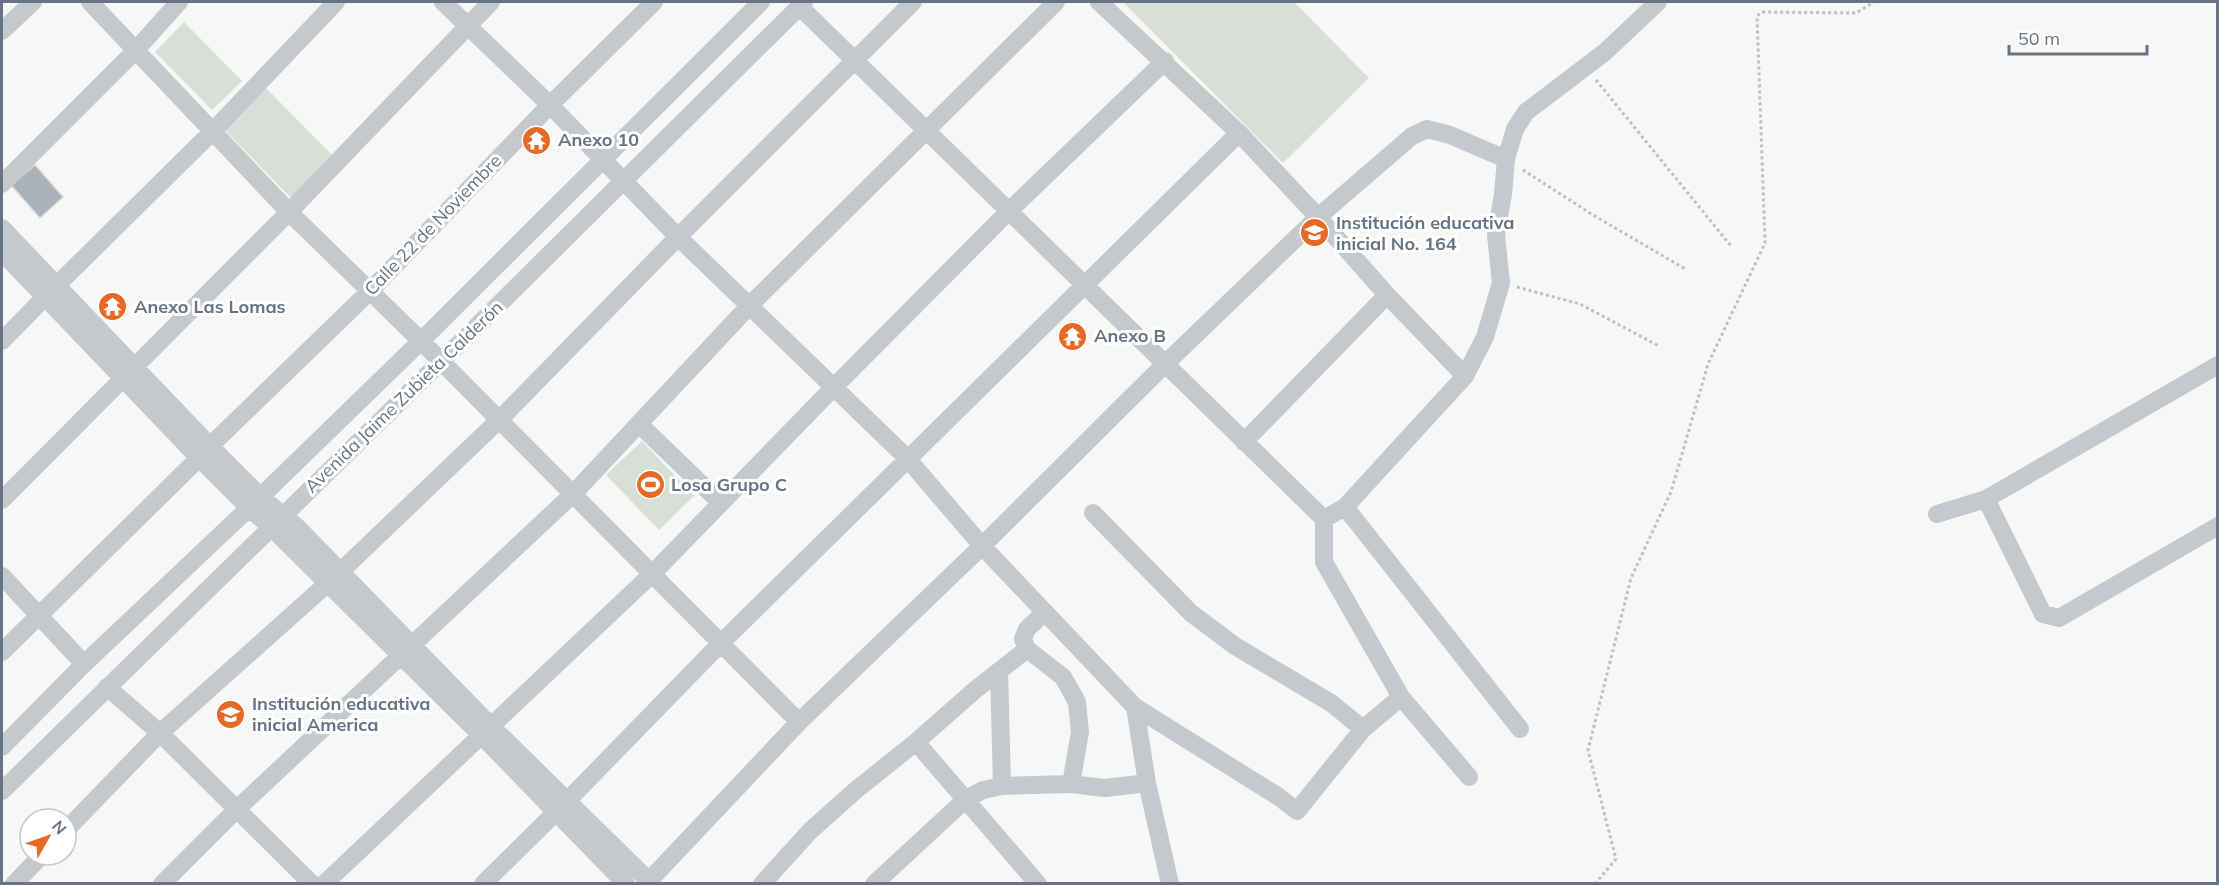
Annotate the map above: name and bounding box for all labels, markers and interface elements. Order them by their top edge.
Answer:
scale bar [2009,18,2147,56]
text: 50 m [2018,27,2060,50]
temple icon: Anexo 10 [521,124,553,156]
place label: Anexo 10 [558,128,639,151]
street label: Calle 22 de Noviembre [359,149,506,300]
place label: Institución educativa inicial No. 164 [1336,211,1514,255]
school or university icon: Institución educativa inicial No. 164 [1299,217,1331,249]
temple icon: Anexo Las Lomas [97,291,129,323]
place label: Anexo Las Lomas [134,295,286,318]
street label: Avenida Jaime Zubieta Calderón [300,296,508,498]
temple icon: Anexo B [1057,320,1089,352]
place label: Anexo B [1094,324,1166,347]
sports icon: Losa Grupo C [634,469,666,501]
place label: Losa Grupo C [671,473,787,496]
place label: Institución educativa inicial America [252,692,430,736]
school or university icon: Institución educativa inicial America [215,698,247,730]
north arrow [18,807,78,867]
text: N [48,816,71,838]

